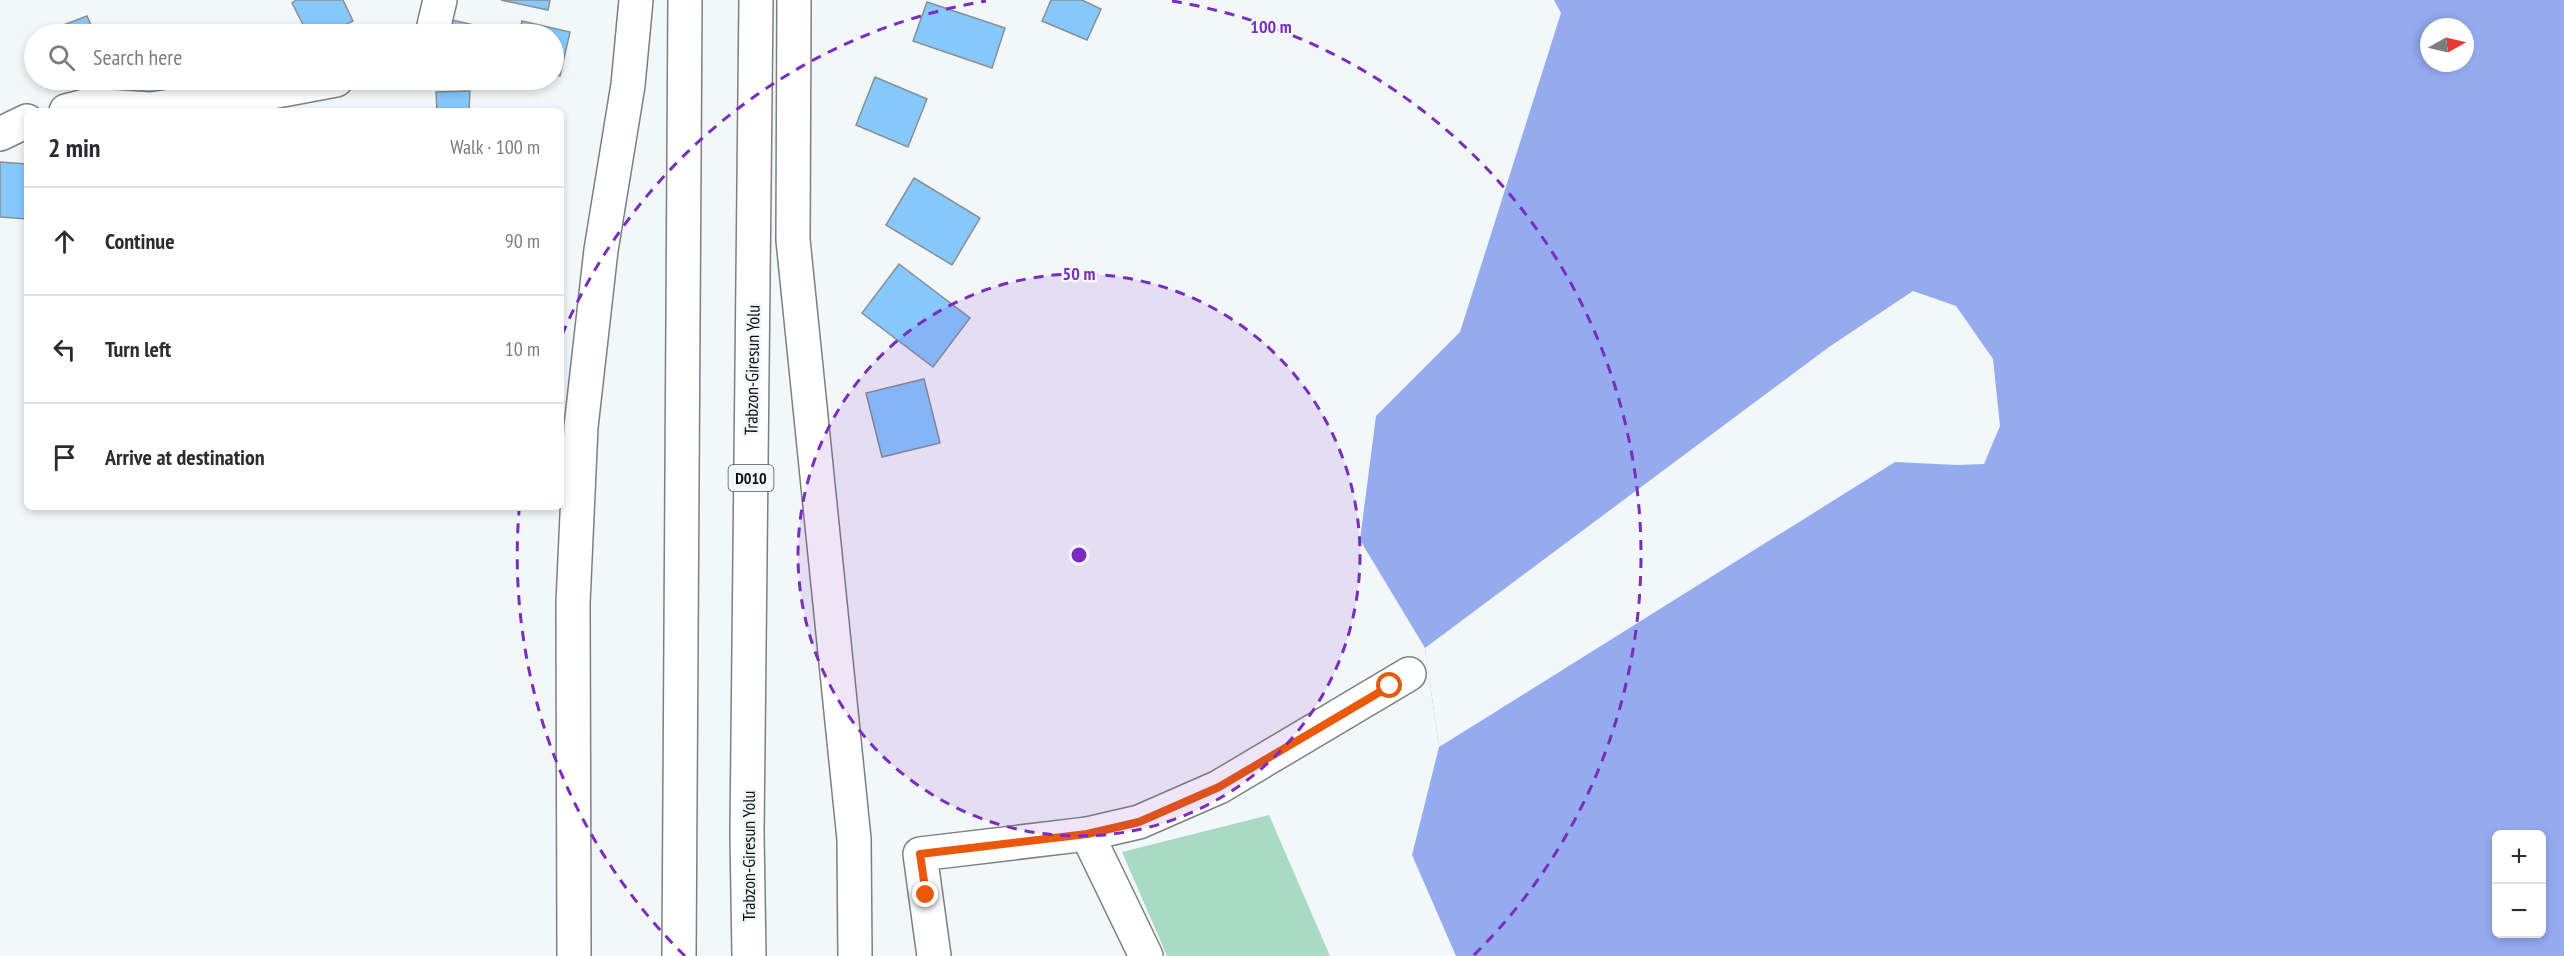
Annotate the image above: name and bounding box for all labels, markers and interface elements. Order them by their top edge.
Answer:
text: 100 m [1250,15,1292,38]
north arrow [2420,18,2474,72]
search box [24,24,564,90]
icon: search [45,41,78,74]
text: Search here [93,43,182,71]
text: 2 min [48,131,101,164]
text: Walk · 100 m [450,134,540,160]
icon: ahead [48,225,81,258]
text: Continue [105,227,175,255]
text: 90 m [505,228,540,254]
text: 50 m [1063,262,1095,285]
street label: Trabzon-Giresun Yolu [739,305,765,435]
icon: left [48,333,81,366]
text: Turn left [105,335,171,363]
text: 10 m [505,336,540,362]
icon: arrive [48,441,81,474]
text: Arrive at destination [105,443,265,471]
road number: D010 [728,465,774,491]
centre of rings [1069,545,1089,565]
route start [1376,672,1402,698]
street label: Trabzon-Giresun Yolu [737,791,760,921]
map controls [2492,830,2546,938]
button: + [2492,830,2546,884]
route end [912,881,938,907]
button: − [2492,884,2546,938]

